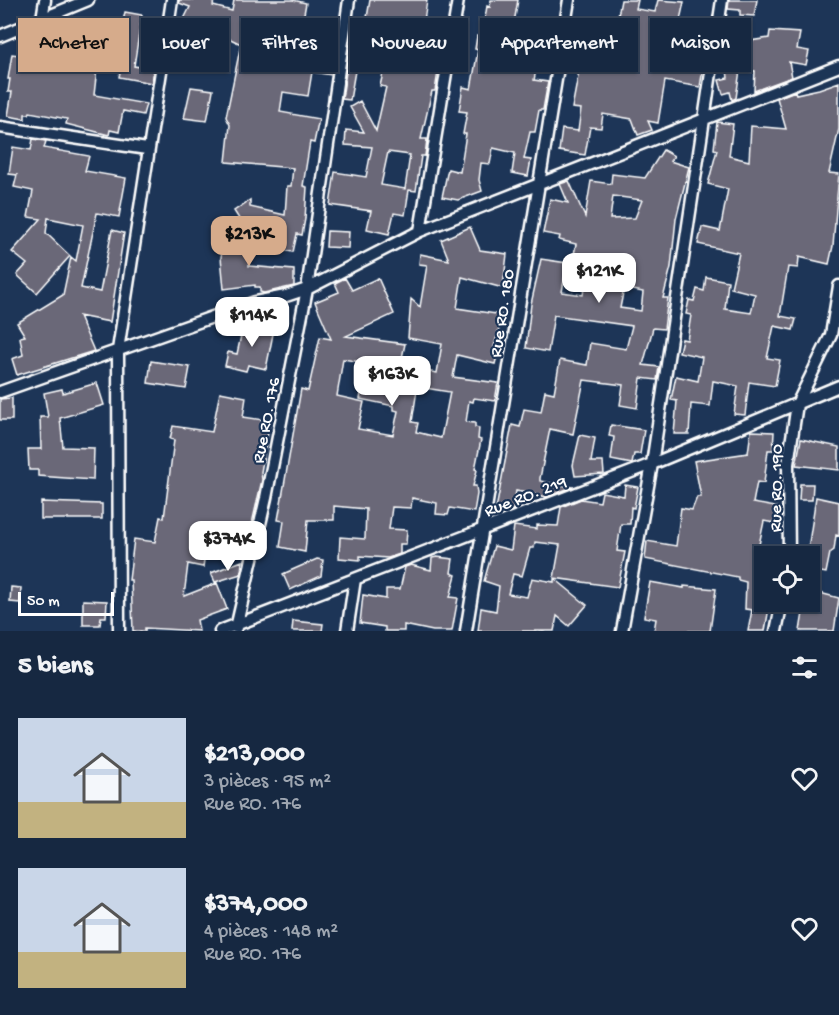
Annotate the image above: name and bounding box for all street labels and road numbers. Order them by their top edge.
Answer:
street label: Rue RO. 180 [486,268,521,359]
street label: Rue RO. 176 [249,375,286,465]
street label: Rue RO. 190 [766,444,789,532]
street label: Rue RO. 219 [482,472,570,523]

